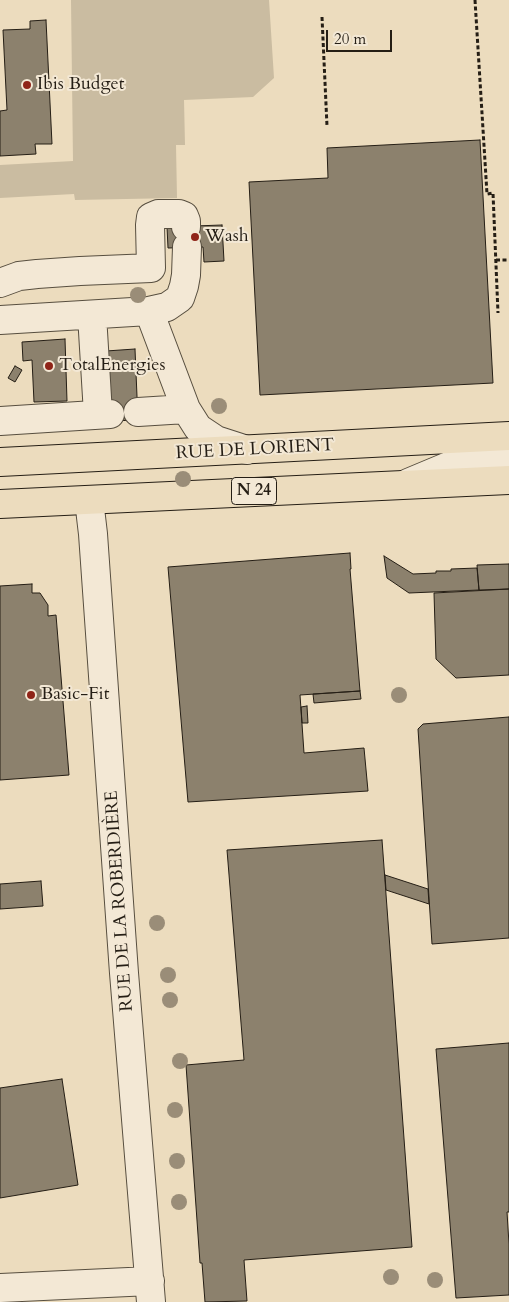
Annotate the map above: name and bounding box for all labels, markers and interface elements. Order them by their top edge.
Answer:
scale bar [329,20,395,52]
text: 20 m [334,29,366,49]
place label: Ibis Budget [37,74,124,96]
marker: Ibis Budget [21,79,33,91]
place label: Wash [205,226,249,248]
marker: Wash [189,231,201,243]
place label: TotalEnergies [59,355,165,377]
marker: TotalEnergies [43,360,55,372]
street label: RUE DE LORIENT [175,435,335,465]
road number: N 24 [232,478,276,504]
place label: Basic-Fit [41,684,109,706]
marker: Basic-Fit [25,689,37,701]
street label: RUE DE LA ROBERDIÈRE [102,790,138,1012]

